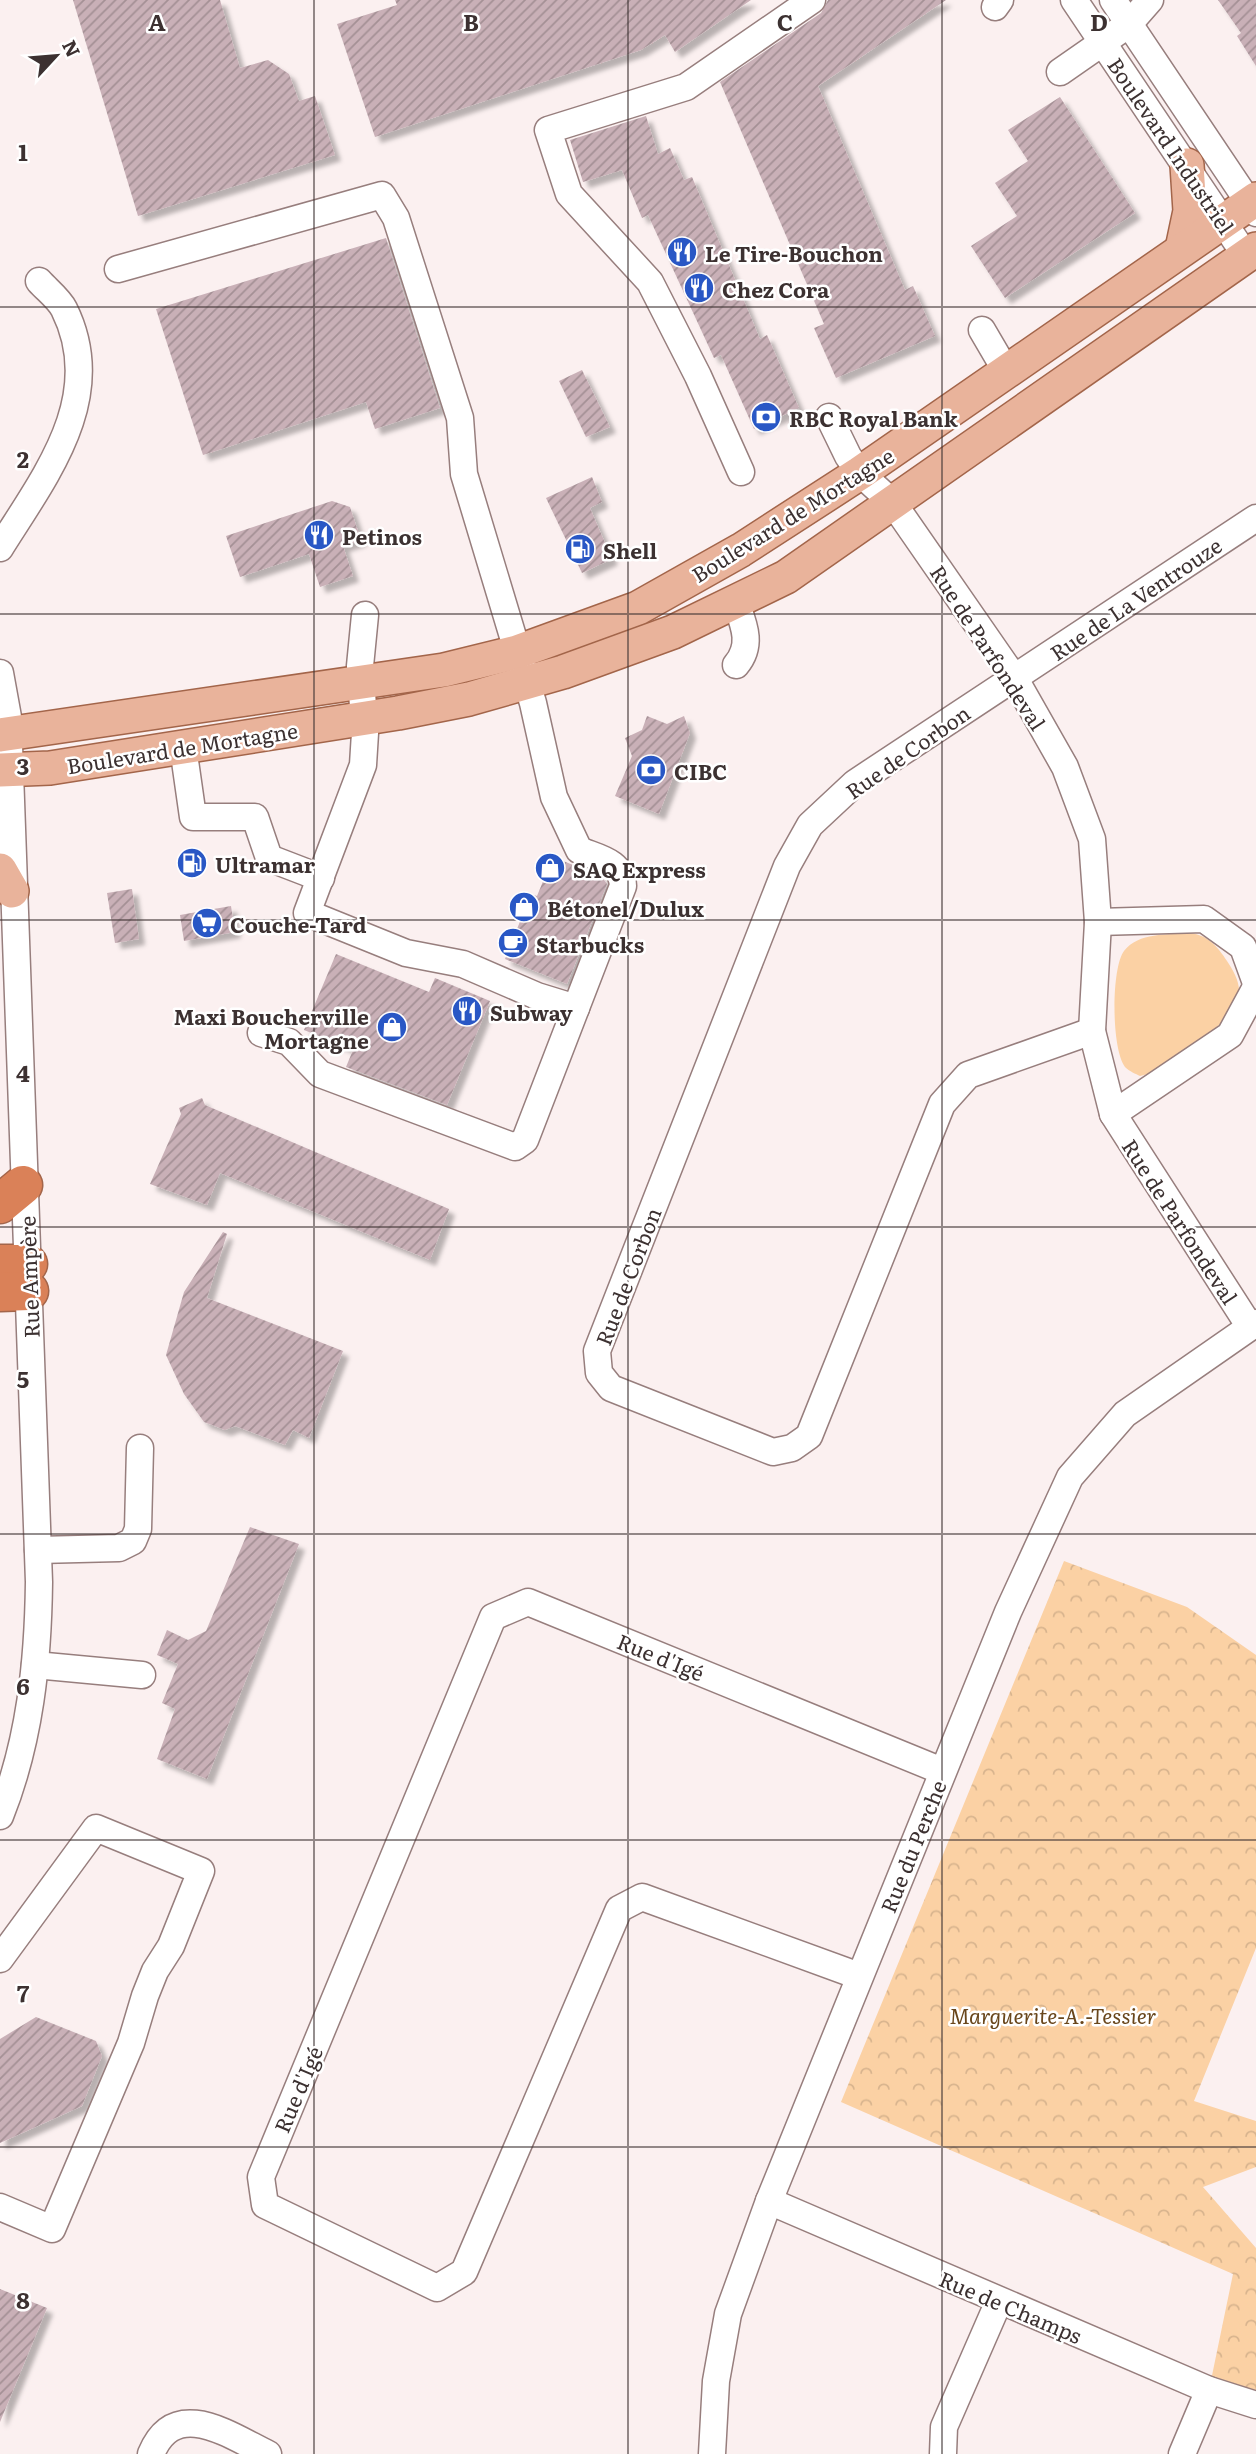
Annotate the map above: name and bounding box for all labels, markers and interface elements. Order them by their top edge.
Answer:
text: A [148,4,166,38]
text: B [463,4,479,38]
text: C [777,4,793,38]
text: D [1090,4,1108,38]
north arrow [21,21,91,91]
text: N [56,35,88,61]
street label: Boulevard Industriel [1101,51,1243,239]
text: 1 [18,134,28,168]
restaurant icon: Le Tire-Bouchon [665,235,699,269]
place label: Le Tire-Bouchon [705,237,883,268]
restaurant icon: Chez Cora [682,271,716,305]
place label: Chez Cora [722,273,830,304]
bank icon: RBC Royal Bank [749,400,783,434]
place label: RBC Royal Bank [789,402,959,433]
street label: Boulevard de Mortagne [685,439,899,589]
text: 2 [17,441,29,475]
restaurant icon: Petinos [302,518,336,552]
place label: Petinos [342,520,422,551]
street label: Rue de La Ventrouze [1043,529,1227,667]
fuel station icon: Shell [563,532,597,566]
place label: Shell [603,534,658,565]
street label: Rue de Parfondeval [924,558,1054,736]
street label: Rue de Corbon [839,697,976,805]
street label: Boulevard de Mortagne [64,713,300,781]
text: 3 [17,748,29,782]
bank icon: CIBC [634,753,668,787]
place label: CIBC [674,755,727,786]
fuel station icon: Ultramar [175,846,209,880]
place label: Ultramar [215,848,316,879]
shop icon: SAQ Express [533,851,567,885]
place label: SAQ Express [573,853,706,884]
shop icon: Bétonel/Dulux [507,890,541,924]
place label: Bétonel/Dulux [547,892,704,923]
supermarket icon: Couche-Tard [190,906,224,940]
place label: Couche-Tard [230,908,367,939]
cafe icon: Starbucks [496,926,530,960]
place label: Starbucks [536,928,644,959]
restaurant icon: Subway [450,994,484,1028]
place label: Subway [490,996,573,1027]
place label: Maxi Boucherville Mortagne [174,1000,369,1055]
shop icon: Maxi Boucherville Mortagne [375,1010,409,1044]
text: 4 [16,1055,30,1089]
street label: Rue de Parfondeval [1116,1132,1246,1310]
street label: Rue de Corbon [586,1202,668,1349]
street label: Rue Ampère [10,1215,46,1339]
text: 5 [17,1361,29,1395]
street label: Rue d'Igé [613,1625,709,1688]
text: 6 [16,1668,30,1702]
street label: Rue du Perche [871,1775,953,1917]
text: 7 [17,1975,30,2009]
park label: Marguerite-A.-Tessier [950,1999,1157,2030]
street label: Rue d'Igé [265,2041,329,2137]
street label: Rue de Champs [935,2262,1087,2350]
text: 8 [16,2282,30,2316]

